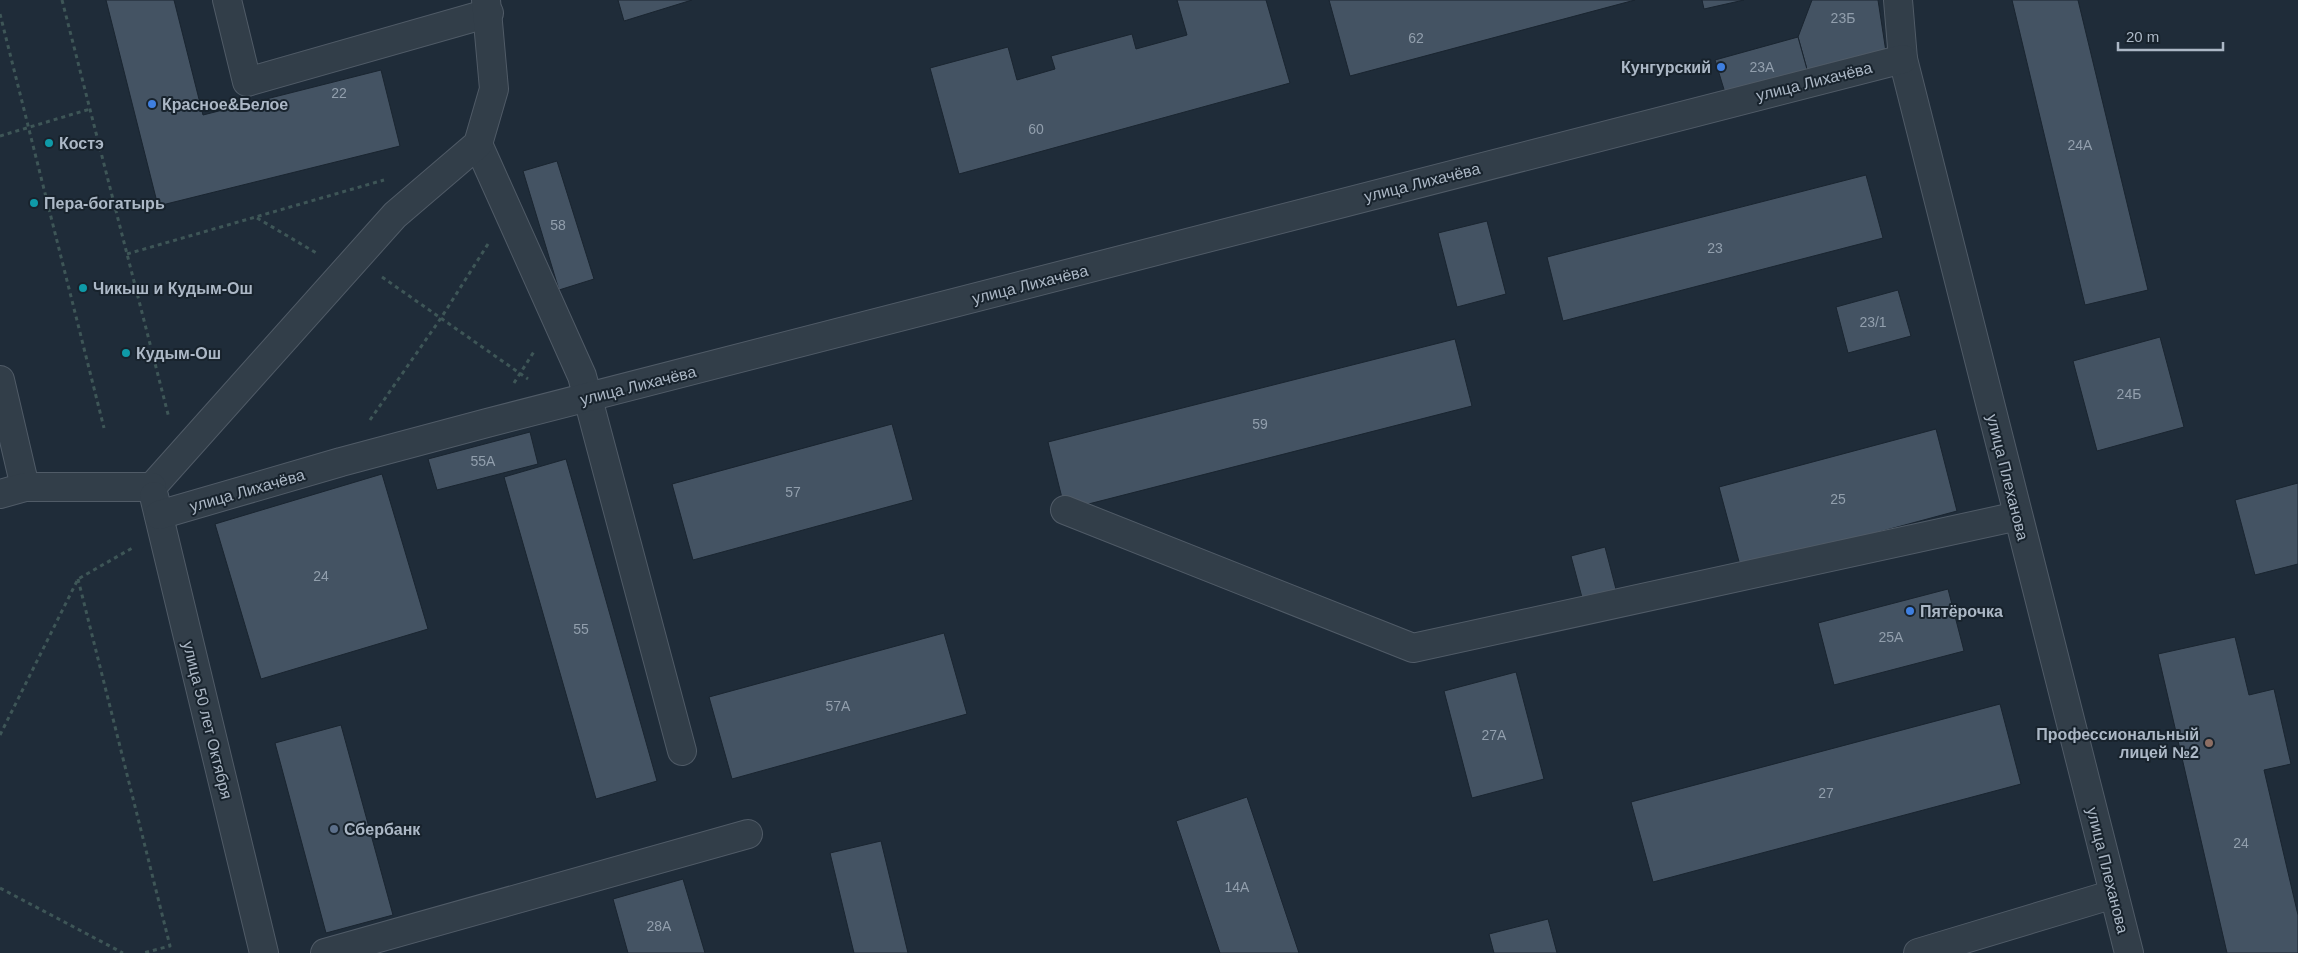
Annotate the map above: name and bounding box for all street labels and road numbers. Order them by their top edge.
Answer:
street label: улица Лихачёва [1754,59,1874,104]
street label: улица Лихачёва [1362,160,1482,205]
street label: улица Лихачёва [970,262,1090,307]
street label: улица Лихачёва [578,363,698,408]
street label: улица Плеханова [1984,412,2031,542]
street label: улица Лихачёва [188,466,307,515]
street label: улица 50 лет Октября [180,639,235,801]
street label: улица Плеханова [2084,805,2131,935]

